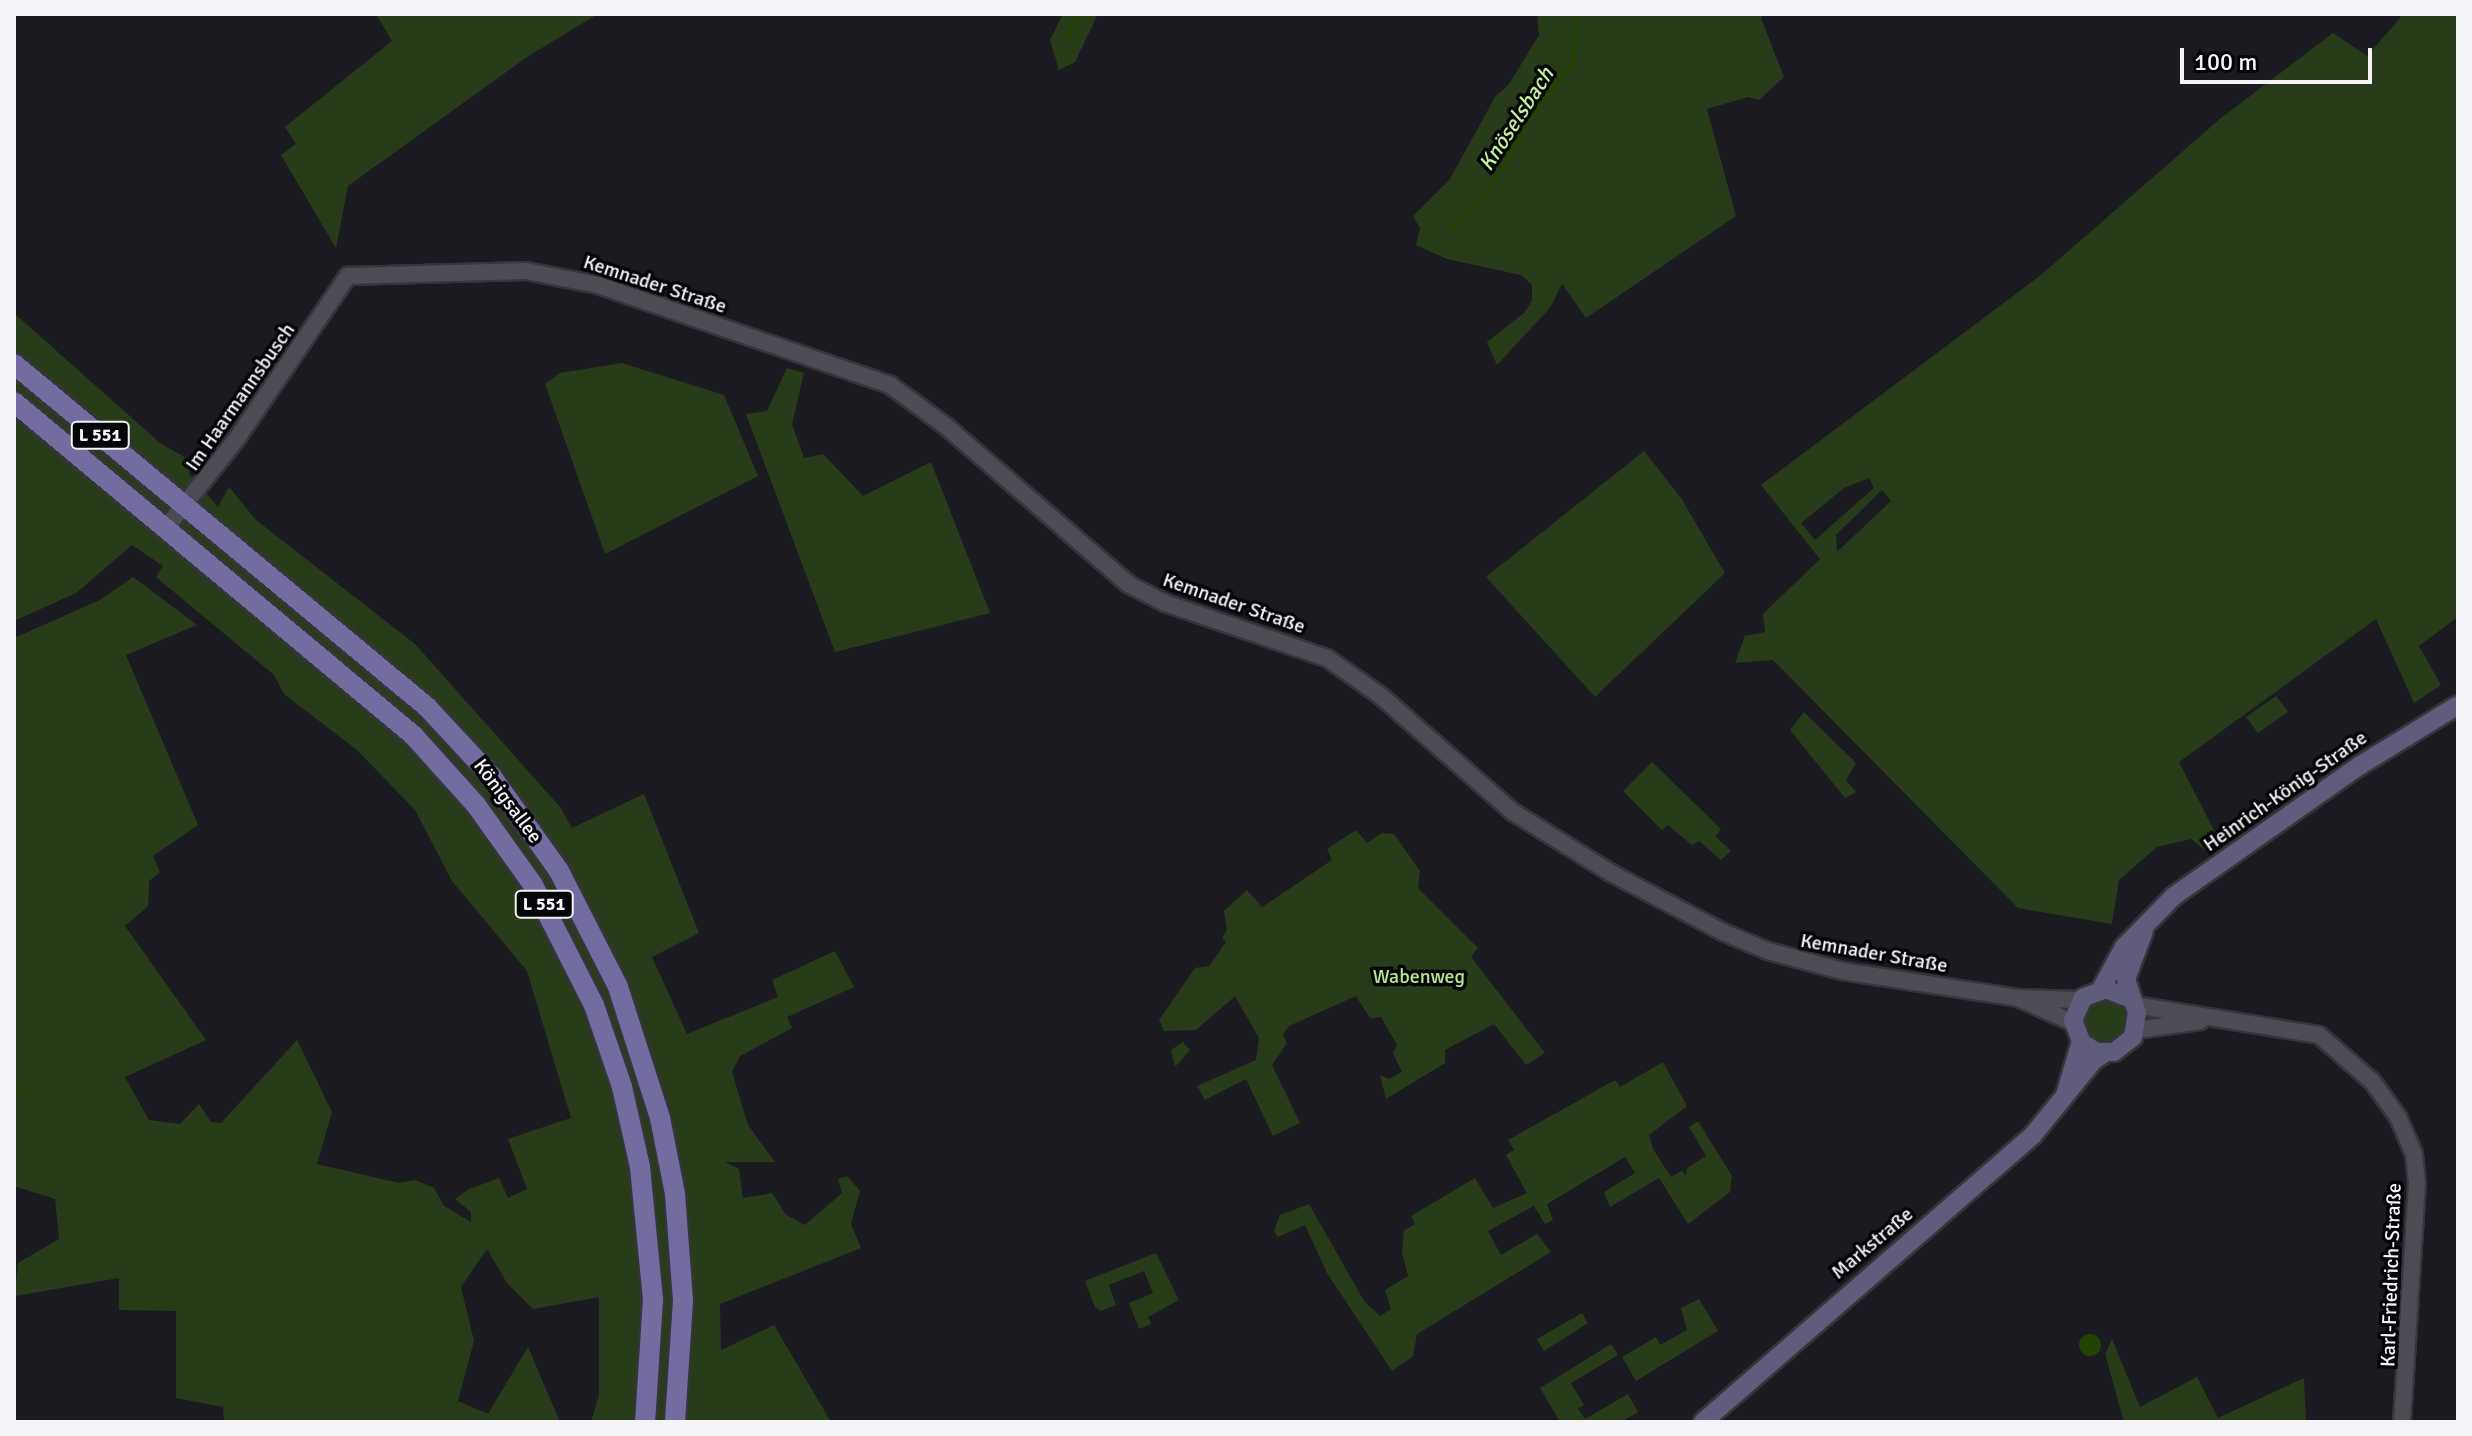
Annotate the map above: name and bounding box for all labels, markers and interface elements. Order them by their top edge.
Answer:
scale bar [2184,32,2376,82]
text: 100 m [2194,47,2257,77]
water label: Knöselsbach [1473,62,1559,176]
street label: Kemnader Straße [580,250,730,318]
street label: Im Haarmannsbusch [180,319,300,475]
road number: L 551 [70,421,130,449]
street label: Kemnader Straße [1160,567,1308,639]
street label: Heinrich-König-Straße [2199,725,2371,857]
street label: Königsallee [469,754,547,848]
road number: L 551 [514,890,574,918]
street label: Kemnader Straße [1799,928,1949,978]
park label: Wabenweg [1373,964,1465,988]
street label: Karl-Friedrich-Straße [2376,1183,2406,1367]
street label: Markstraße [1826,1202,1918,1284]

